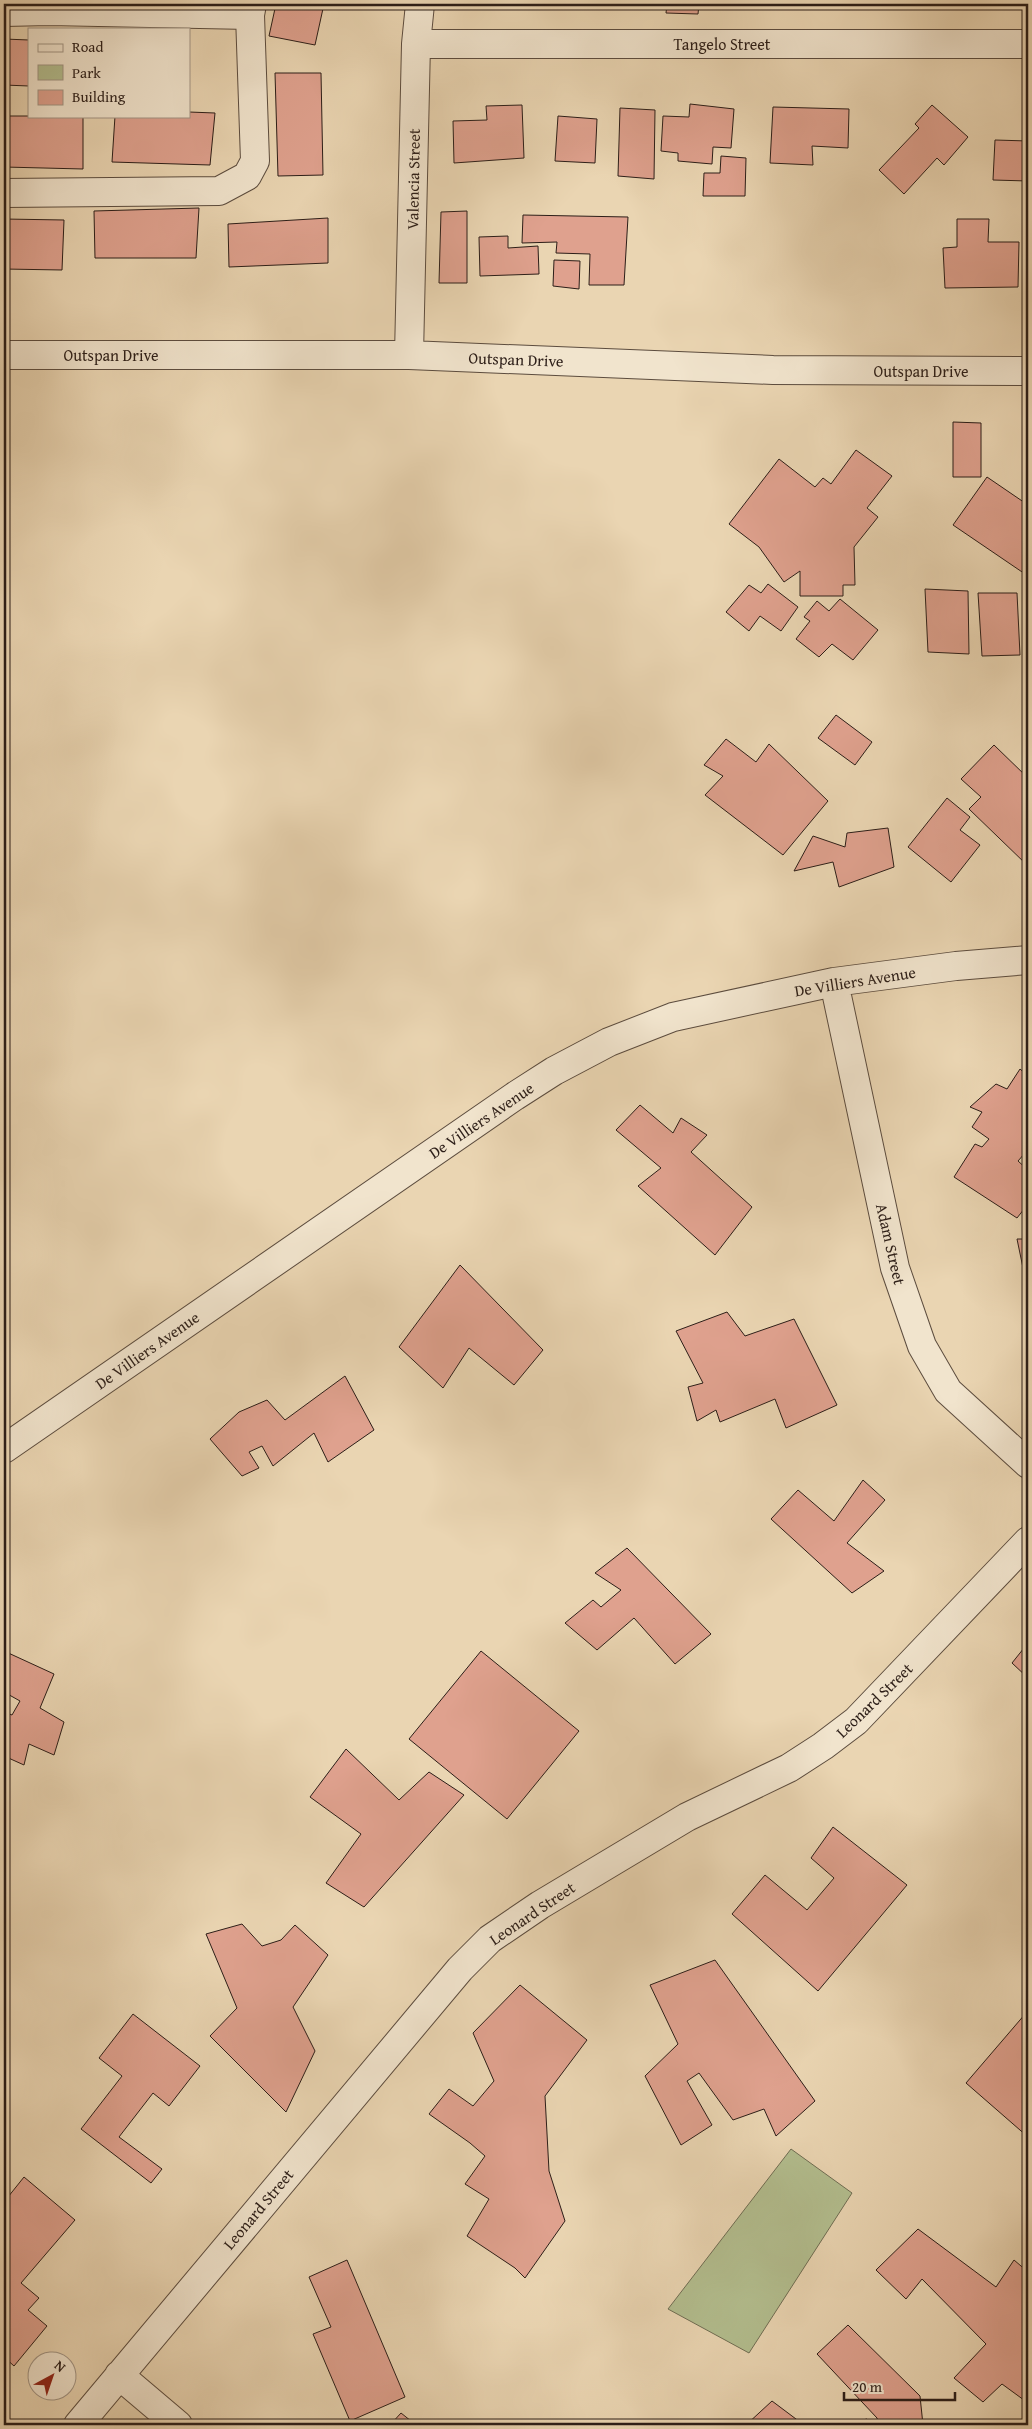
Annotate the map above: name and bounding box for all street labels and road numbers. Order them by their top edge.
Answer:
street label: Tangelo Street [673,32,771,56]
street label: Valencia Street [400,128,426,230]
street label: Outspan Drive [64,343,158,367]
street label: Outspan Drive [468,345,564,373]
street label: Outspan Drive [874,359,968,383]
street label: De Villiers Avenue [793,960,917,1002]
street label: De Villiers Avenue [424,1076,538,1164]
street label: Adam Street [870,1201,912,1287]
street label: De Villiers Avenue [90,1305,204,1395]
street label: Leonard Street [830,1657,918,1743]
street label: Leonard Street [484,1875,580,1951]
street label: Leonard Street [217,2163,299,2255]

